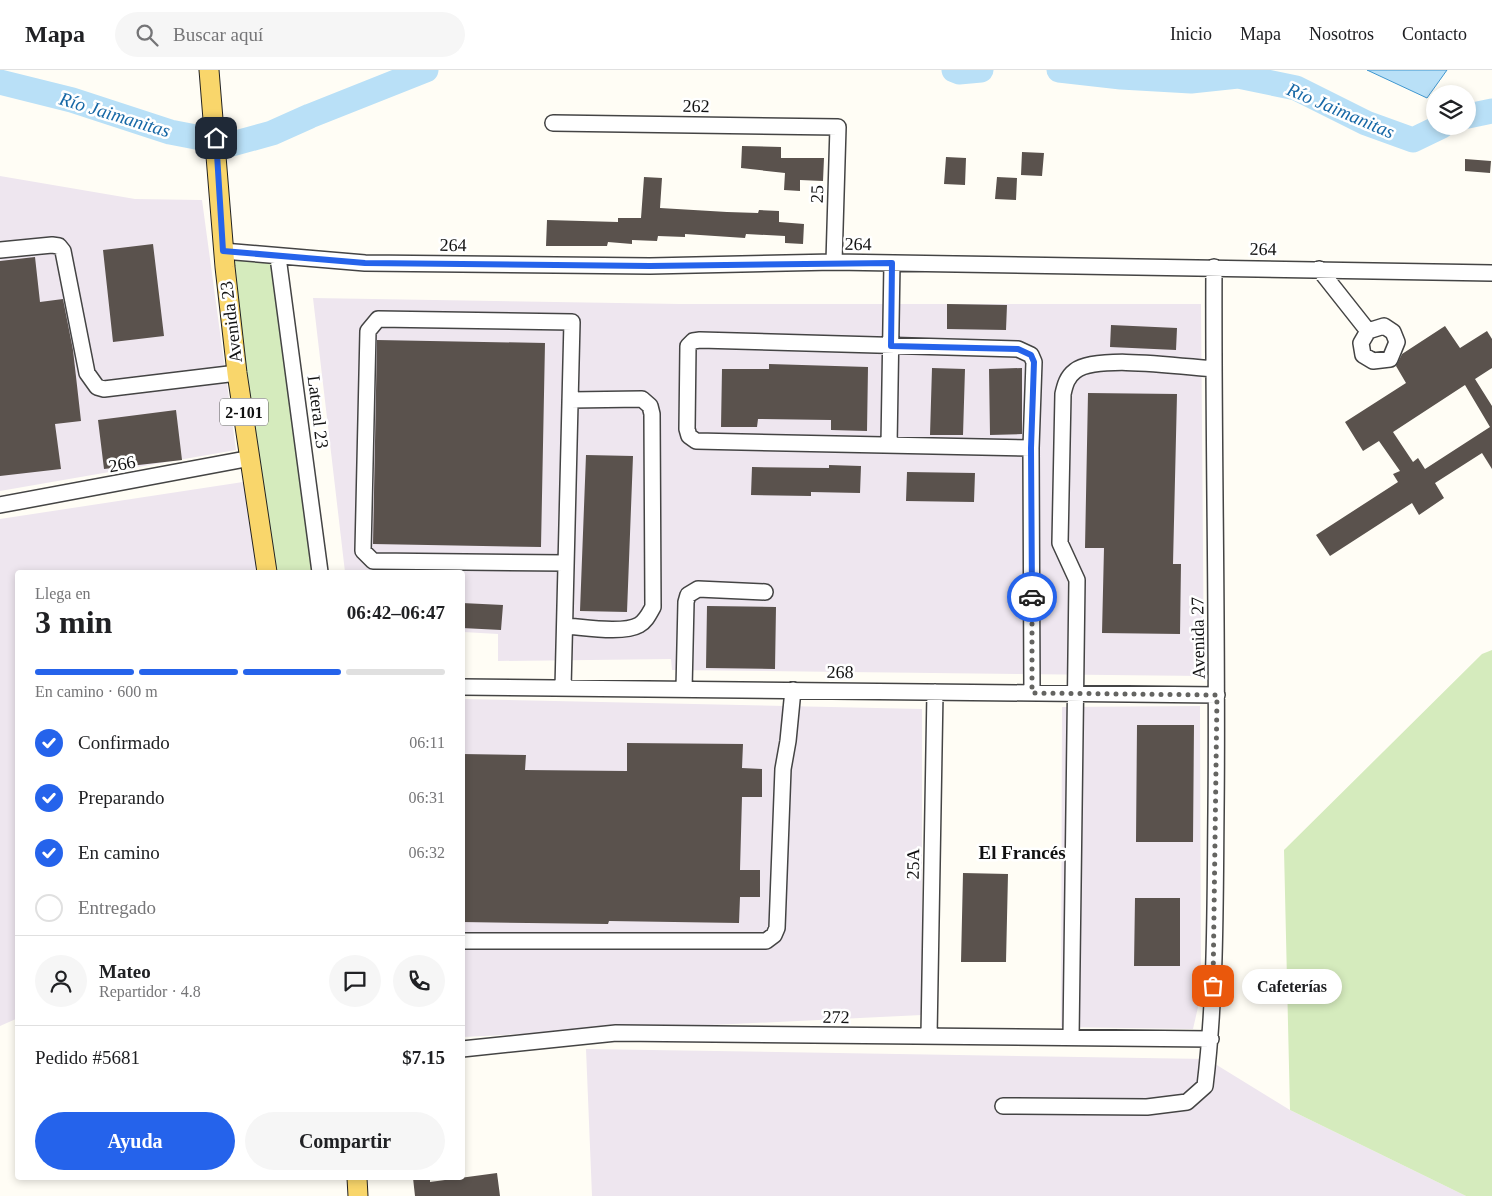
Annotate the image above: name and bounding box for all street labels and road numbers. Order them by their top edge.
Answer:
street label: 262 [682,96,710,116]
street label: 25 [807,185,827,203]
street label: 264 [844,234,872,254]
street label: 264 [439,235,467,255]
street label: 264 [1249,239,1277,259]
street label: Avenida 23 [216,280,246,364]
street label: Lateral 23 [304,374,332,450]
road number: 2-101 [220,398,268,426]
street label: 266 [107,452,137,476]
street label: Avenida 27 [1187,597,1209,679]
street label: 268 [826,662,854,682]
street label: 25A [903,848,923,880]
street label: 272 [822,1007,850,1027]

